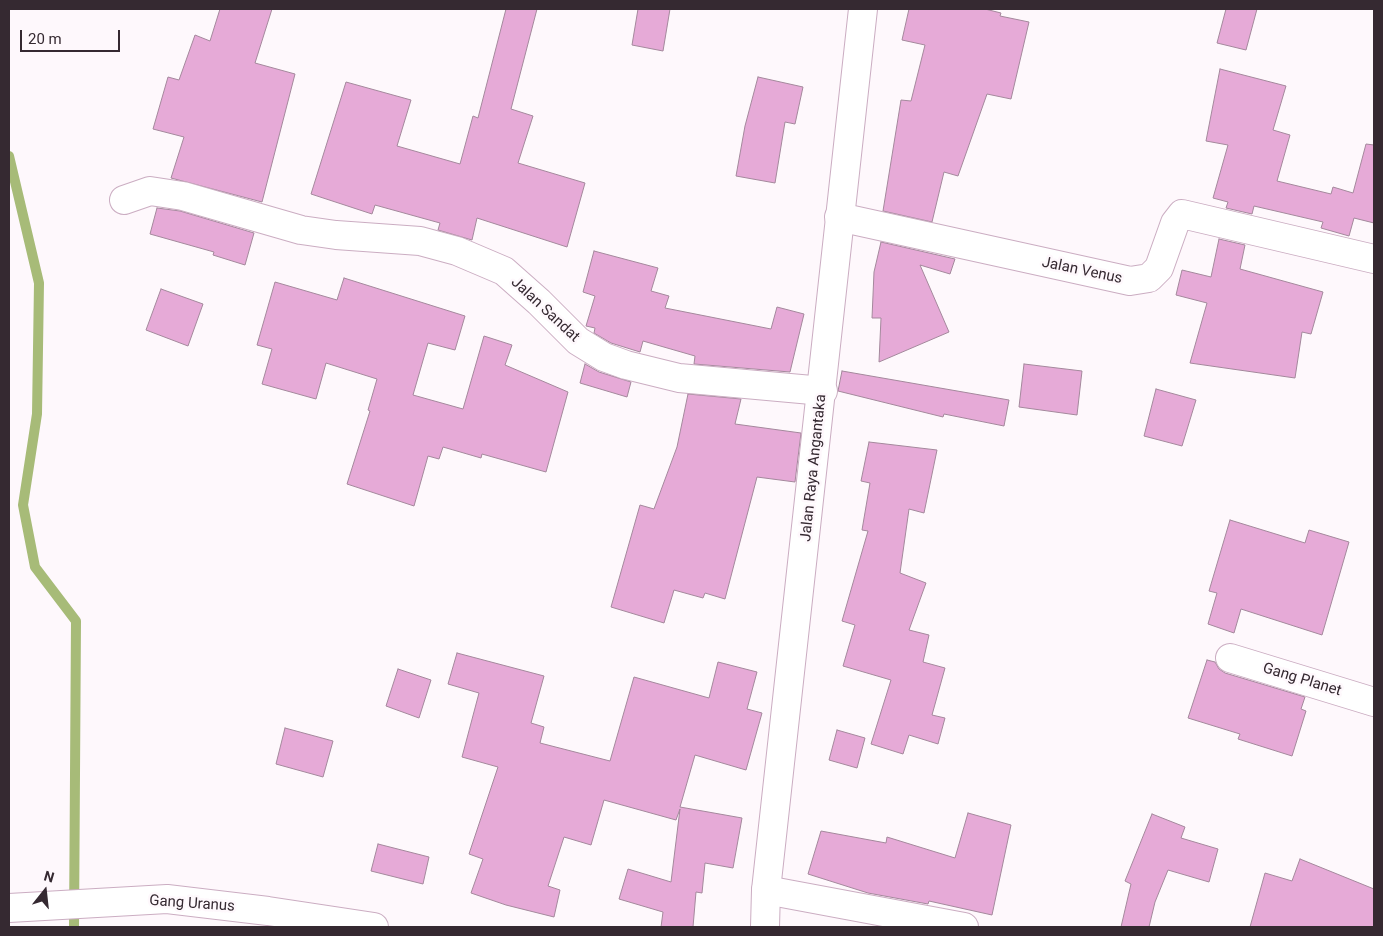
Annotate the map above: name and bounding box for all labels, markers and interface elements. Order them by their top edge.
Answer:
scale bar [22,20,122,52]
text: 20 m [28,30,62,48]
street label: Jalan Venus [1040,254,1124,288]
street label: Jalan Sandat [507,274,583,346]
street label: Jalan Raya Angantaka [797,393,831,543]
street label: Gang Planet [1261,660,1343,700]
north arrow [20,866,70,916]
text: N [42,868,56,886]
street label: Gang Uranus [149,892,235,916]

